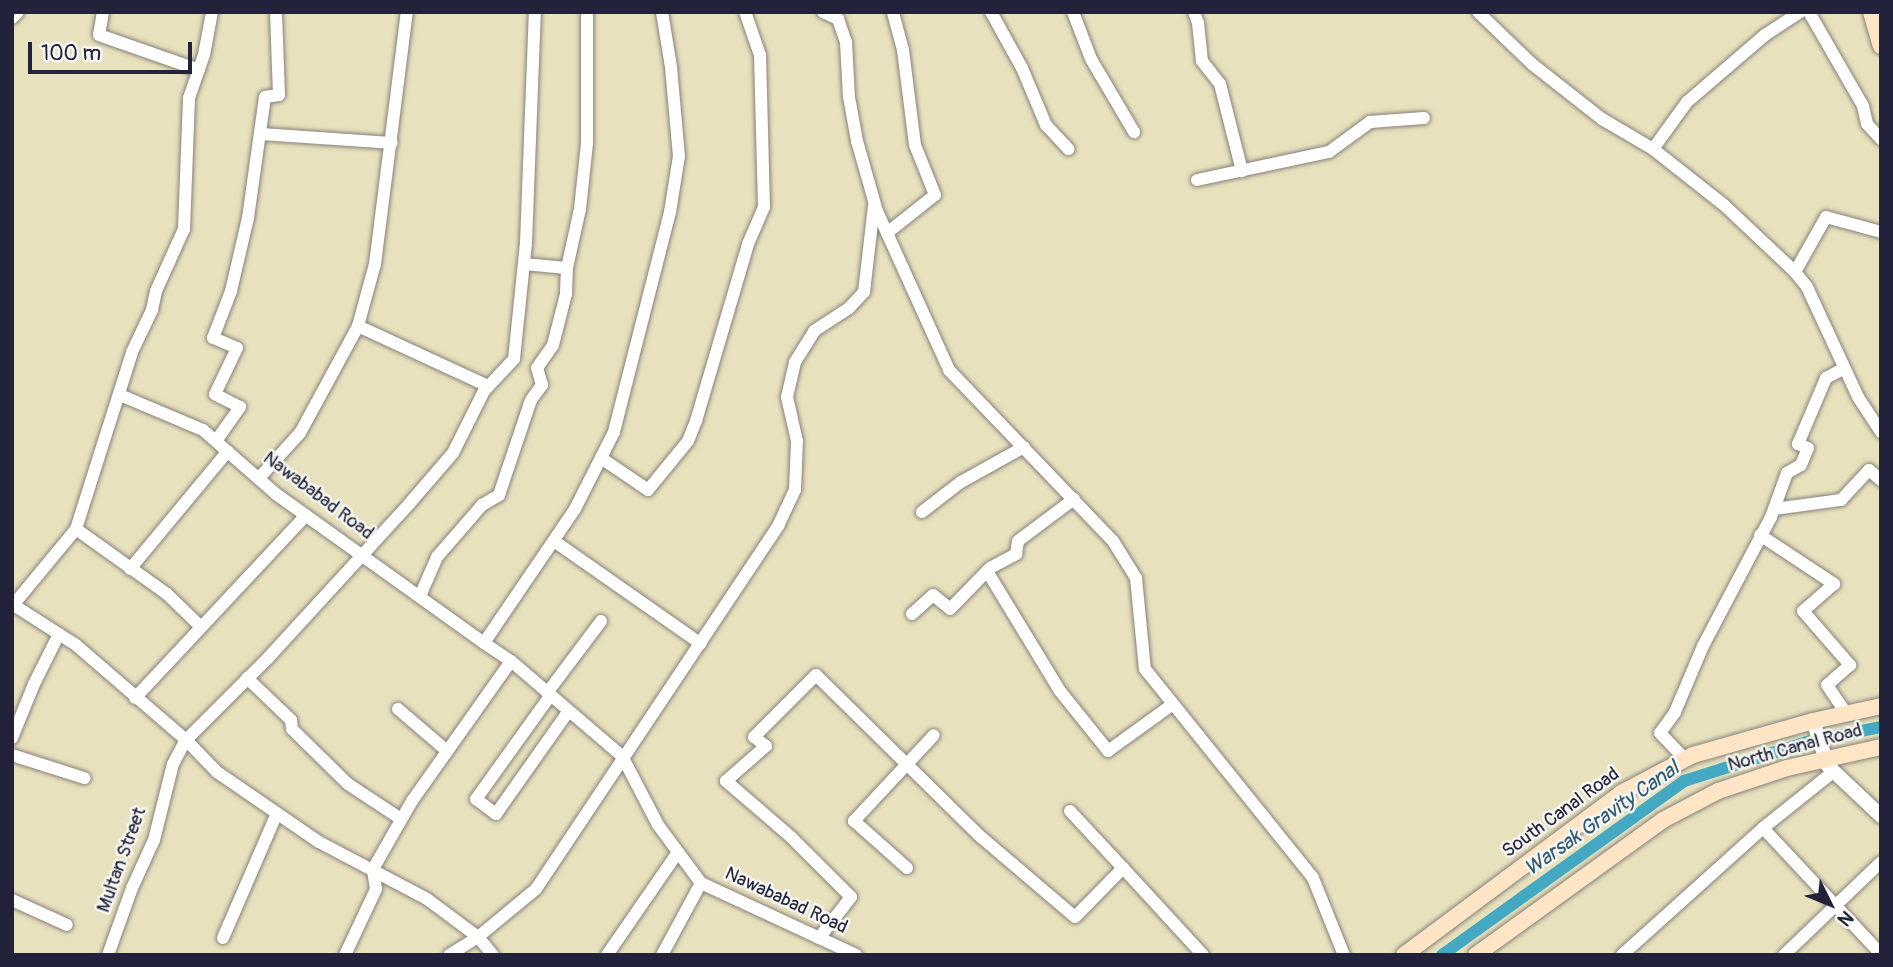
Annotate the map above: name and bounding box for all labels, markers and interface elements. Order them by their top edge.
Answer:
scale bar [32,28,196,72]
text: 100 m [41,40,101,67]
street label: Nawababad Road [258,447,378,545]
street label: North Canal Road [1725,719,1865,777]
water label: Warsak Gravity Canal [1520,756,1684,882]
street label: South Canal Road [1498,763,1624,863]
street label: Multan Street [92,804,152,916]
street label: Nawababad Road [721,863,851,939]
north arrow [1795,869,1865,939]
text: N [1832,905,1859,931]

